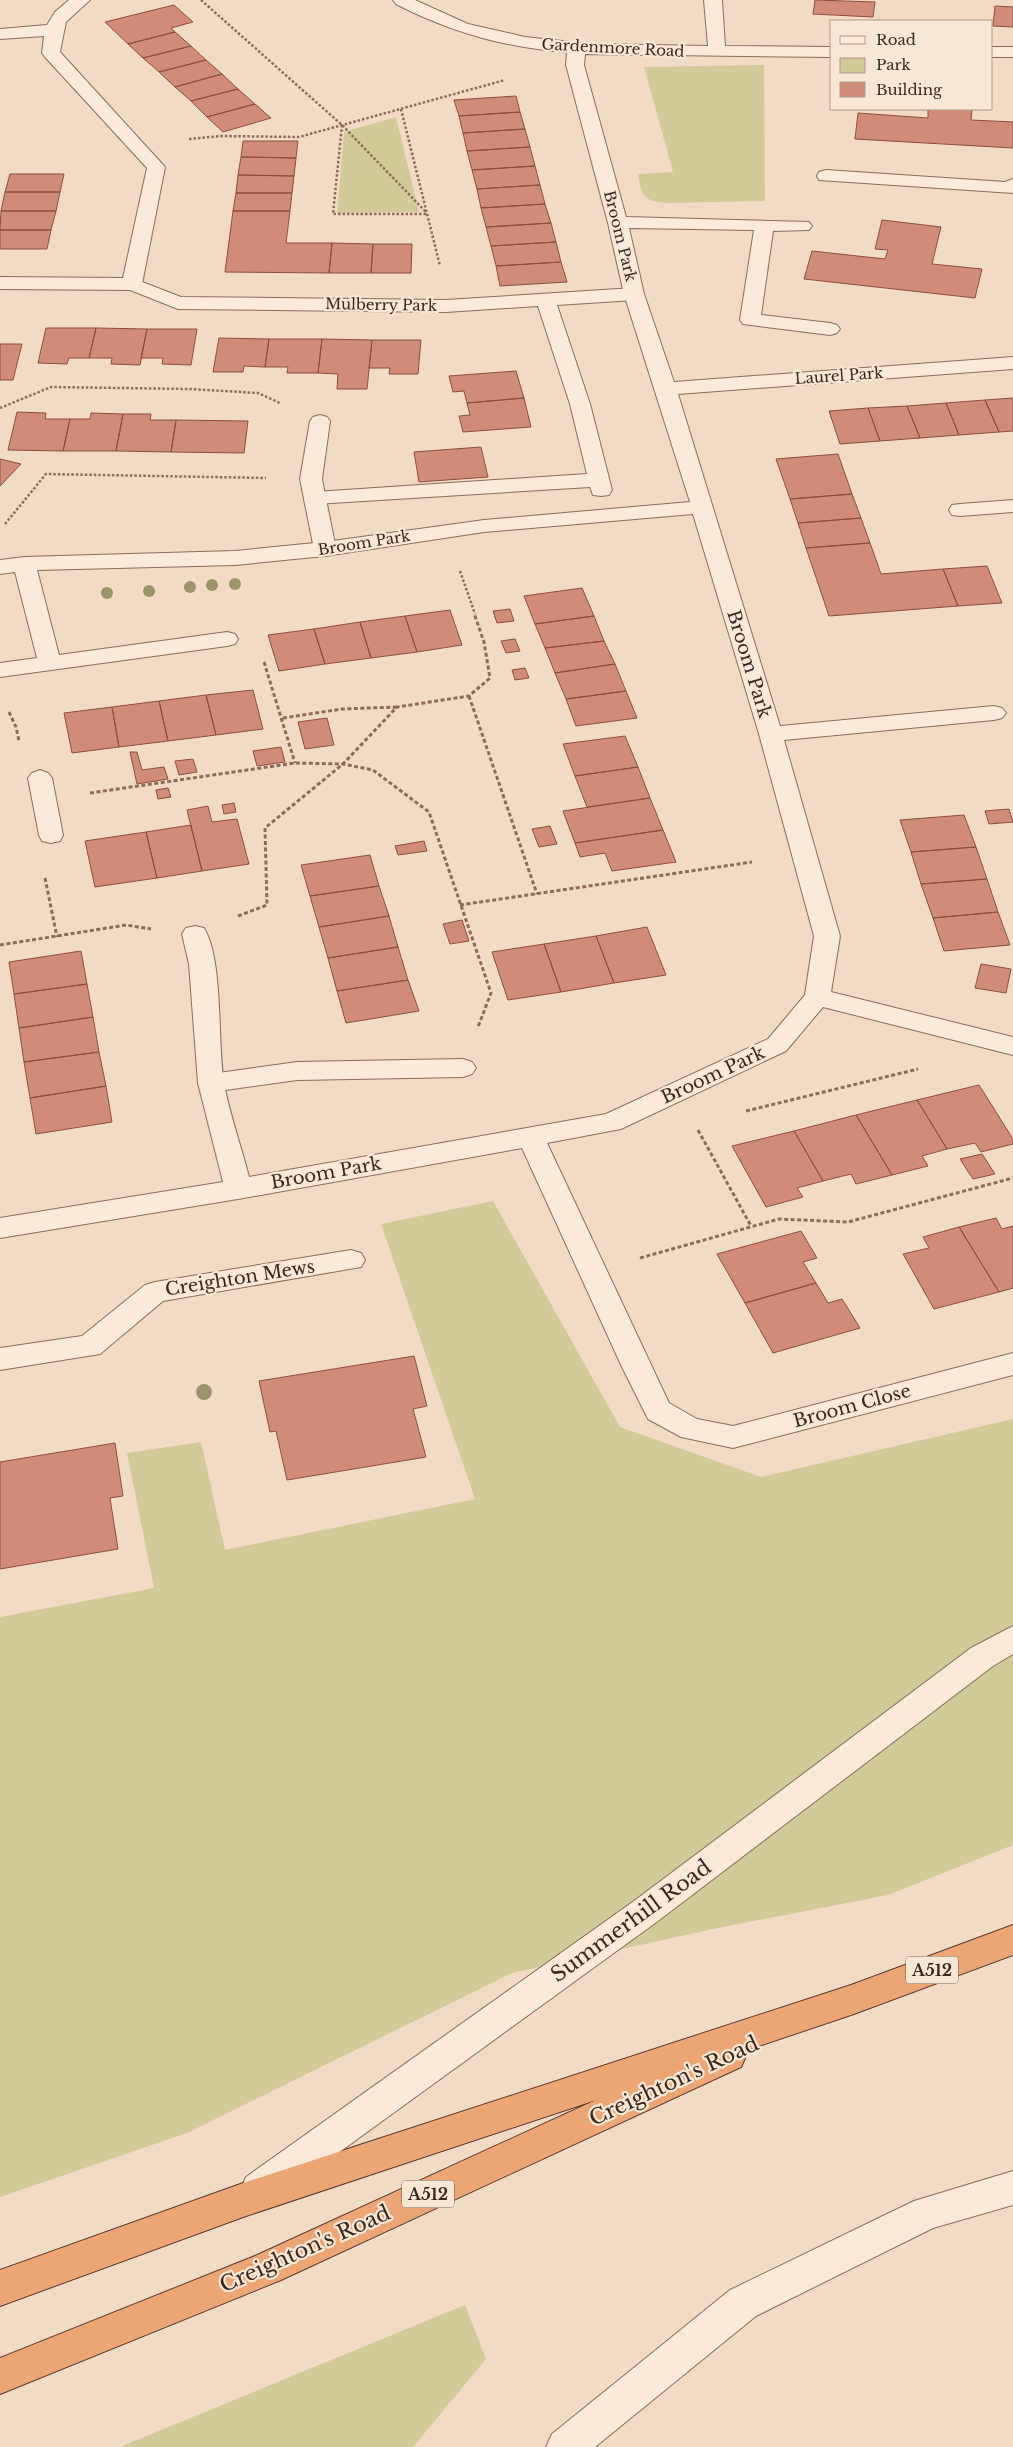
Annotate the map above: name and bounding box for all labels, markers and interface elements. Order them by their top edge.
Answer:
legend [830,20,993,110]
text: Road [876,30,916,49]
street label: Gardenmore Road [541,34,685,61]
text: Park [876,55,912,74]
text: Building [876,80,943,99]
street label: Broom Park [600,188,641,284]
street label: Mulberry Park [325,294,438,315]
street label: Laurel Park [794,363,885,388]
street label: Broom Park [316,526,412,559]
street label: Broom Park [722,607,776,721]
street label: Broom Park [658,1041,768,1109]
street label: Broom Park [269,1152,383,1194]
street label: Creighton Mews [164,1255,316,1301]
street label: Broom Close [791,1380,913,1432]
street label: Summerhill Road [546,1854,716,1988]
road number: A512 [906,1956,958,1984]
street label: Creighton's Road [585,2030,763,2132]
road number: A512 [402,2180,454,2208]
street label: Creighton's Road [216,2200,394,2298]

